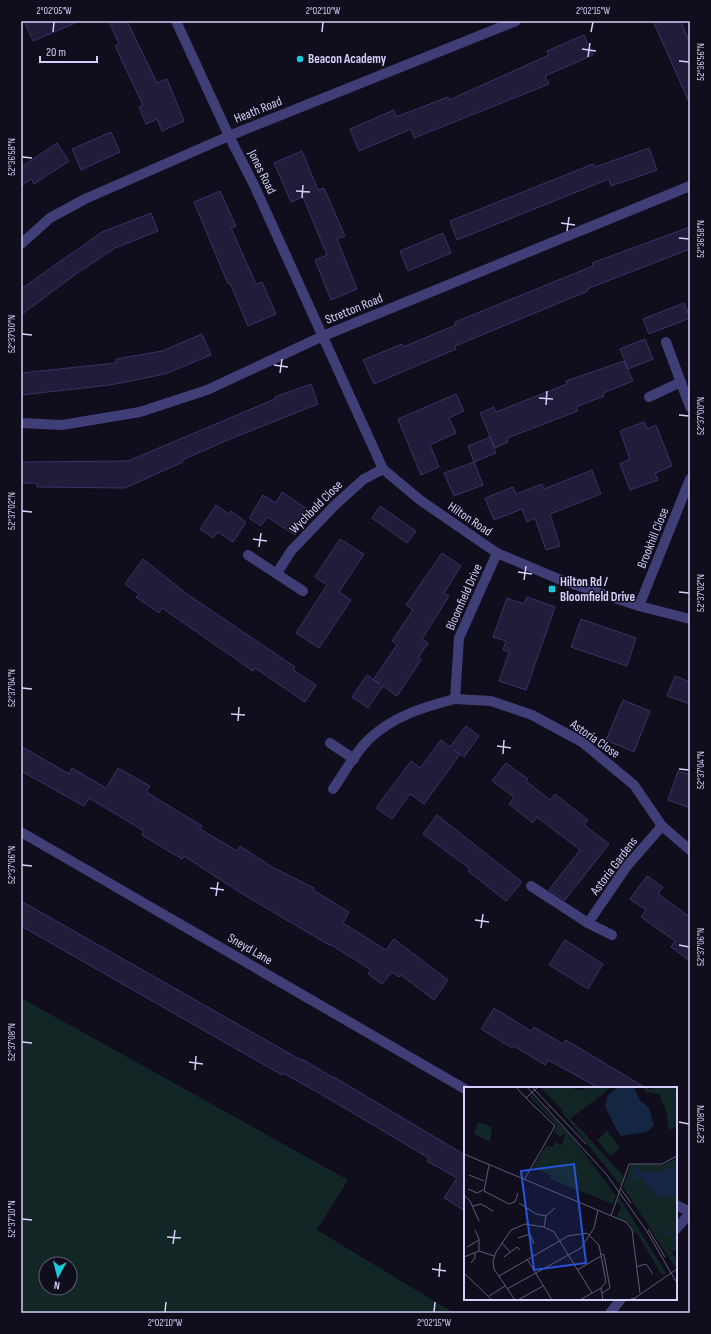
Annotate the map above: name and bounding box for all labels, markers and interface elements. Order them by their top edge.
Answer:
text: 2°02'05"W [36,5,72,17]
text: 2°02'10"W [306,5,341,17]
text: 2°02'15"W [576,5,611,17]
scale bar [40,38,97,64]
text: 52°36'56"N [695,43,707,81]
text: 20 m [46,45,66,60]
place label: Beacon Academy [308,51,387,67]
marker: Beacon Academy [295,54,305,64]
street label: Heath Road [232,93,284,127]
text: 52°36'58"N [6,138,18,176]
street label: Jones Road [244,146,280,197]
text: 52°36'58"N [695,220,707,258]
street label: Stretton Road [323,290,385,328]
text: 52°37'00"N [6,315,18,353]
text: 52°37'00"N [695,397,707,435]
street label: Wychbold Close [286,477,346,537]
text: 52°37'02"N [6,492,18,530]
street label: Hilton Road [445,498,495,540]
street label: Brookhill Close [634,505,672,571]
street label: Bloomfield Drive [442,561,486,633]
place label: Hilton Rd / Bloomfield Drive [560,574,635,605]
text: 52°37'02"N [695,574,707,612]
marker: Hilton Rd / Bloomfield Drive [547,584,557,594]
text: 52°37'04"N [6,669,18,707]
street label: Astoria Close [566,716,623,762]
text: 52°37'04"N [695,751,707,789]
street label: Astoria Gardens [586,834,641,899]
text: 52°37'06"N [6,846,18,884]
text: 52°37'06"N [695,928,707,966]
street label: Sneyd Lane [225,930,275,968]
text: 52°37'08"N [6,1023,18,1061]
inset map [464,1087,677,1300]
text: 52°37'08"N [695,1105,707,1143]
text: 52°37'10"N [6,1200,18,1238]
north arrow [38,1256,78,1296]
text: N [53,1279,61,1292]
text: 2°02'10"W [148,1317,183,1329]
text: 2°02'15"W [417,1317,452,1329]

